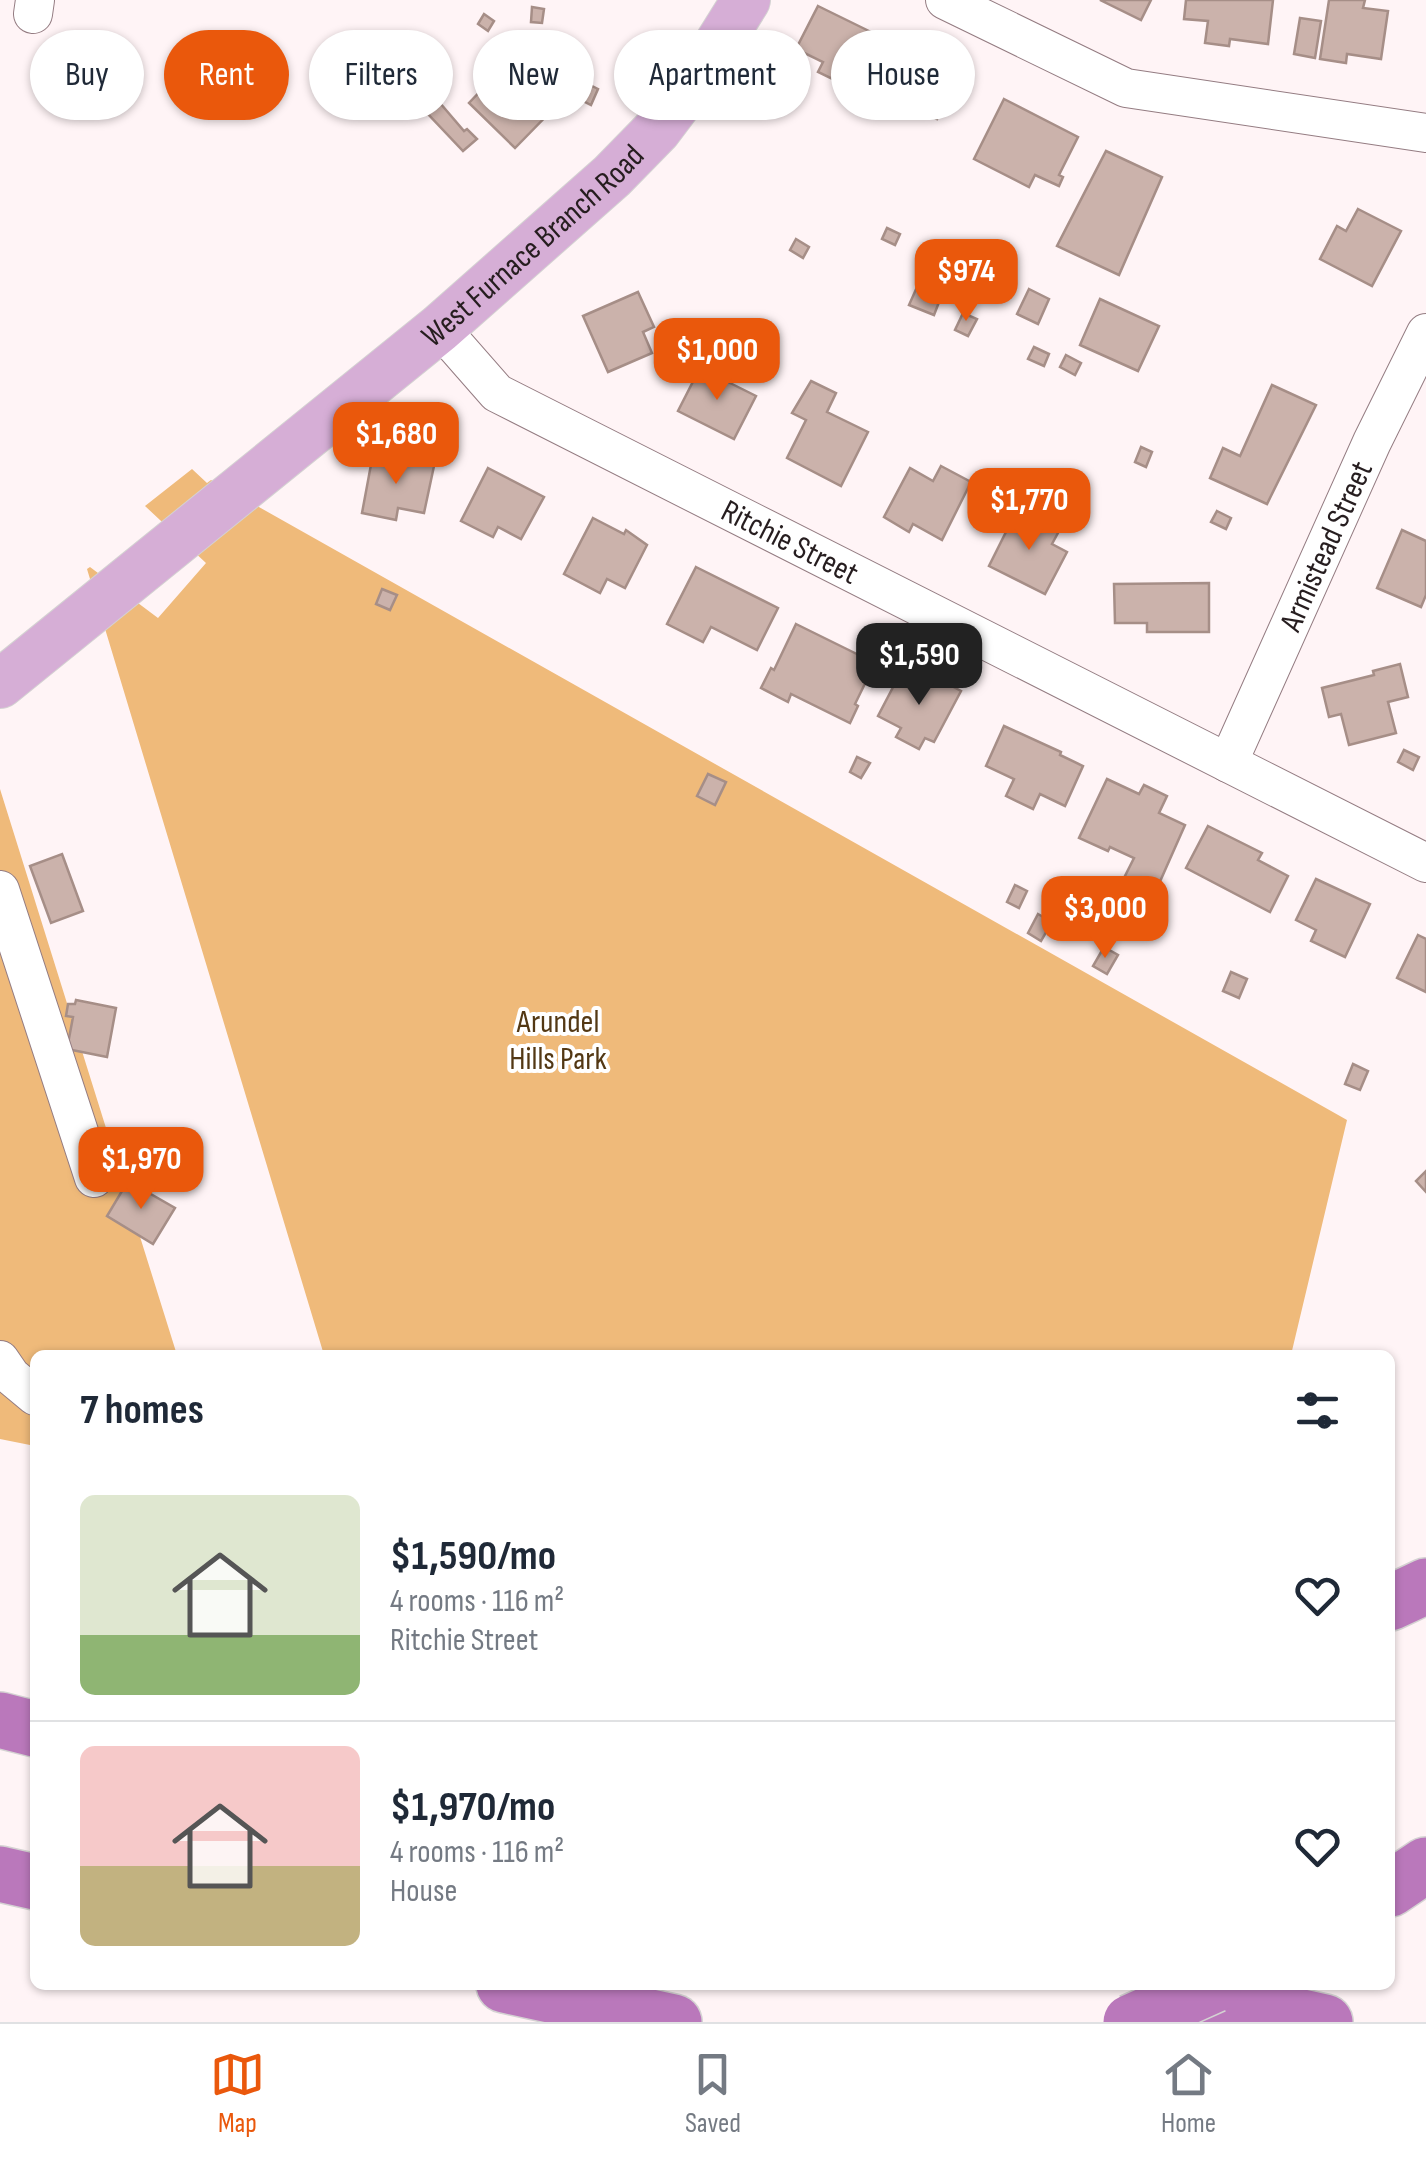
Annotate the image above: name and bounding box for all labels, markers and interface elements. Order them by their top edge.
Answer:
chip: Buy [30,30,144,120]
chip: Rent [164,30,289,120]
chip: Filters [309,30,453,120]
chip: New [473,30,594,120]
chip: Apartment [614,30,811,120]
chip: House [831,30,975,120]
street label: West Furnace Branch Road [414,137,653,356]
pin: $974 [907,239,1025,324]
text: $974 [937,252,995,291]
pin: $1,000 [636,318,798,403]
text: $1,000 [676,331,758,370]
pin: $1,680 [315,402,477,487]
text: $1,680 [355,415,437,454]
street label: Armistead Street [1271,455,1382,638]
pin: $1,770 [948,468,1110,553]
text: $1,770 [989,481,1069,520]
street label: Ritchie Street [715,492,864,594]
pin: $1,590 [838,623,1000,708]
text: $1,590 [878,636,960,675]
pin: $3,000 [1024,876,1186,961]
text: $3,000 [1063,889,1147,928]
park label: Arundel Hills Park [509,1003,607,1079]
pin: $1,970 [60,1127,222,1212]
text: $1,970 [100,1140,182,1179]
icon: filters [1290,1383,1345,1438]
text: 7 homes [80,1385,204,1436]
text: $1,590/mo [390,1531,556,1582]
icon: home [160,1535,280,1655]
icon: heart [1290,1568,1345,1623]
text: 4 rooms · 116 m² [390,1582,564,1621]
text: Ritchie Street [390,1621,538,1660]
text: $1,970/mo [390,1782,555,1833]
icon: home [160,1786,280,1906]
icon: heart [1290,1819,1345,1874]
text: 4 rooms · 116 m² [390,1833,564,1872]
text: House [390,1872,457,1911]
tab: Map [210,2047,265,2140]
tab: Saved [685,2047,741,2140]
tab: Home [1161,2047,1216,2140]

